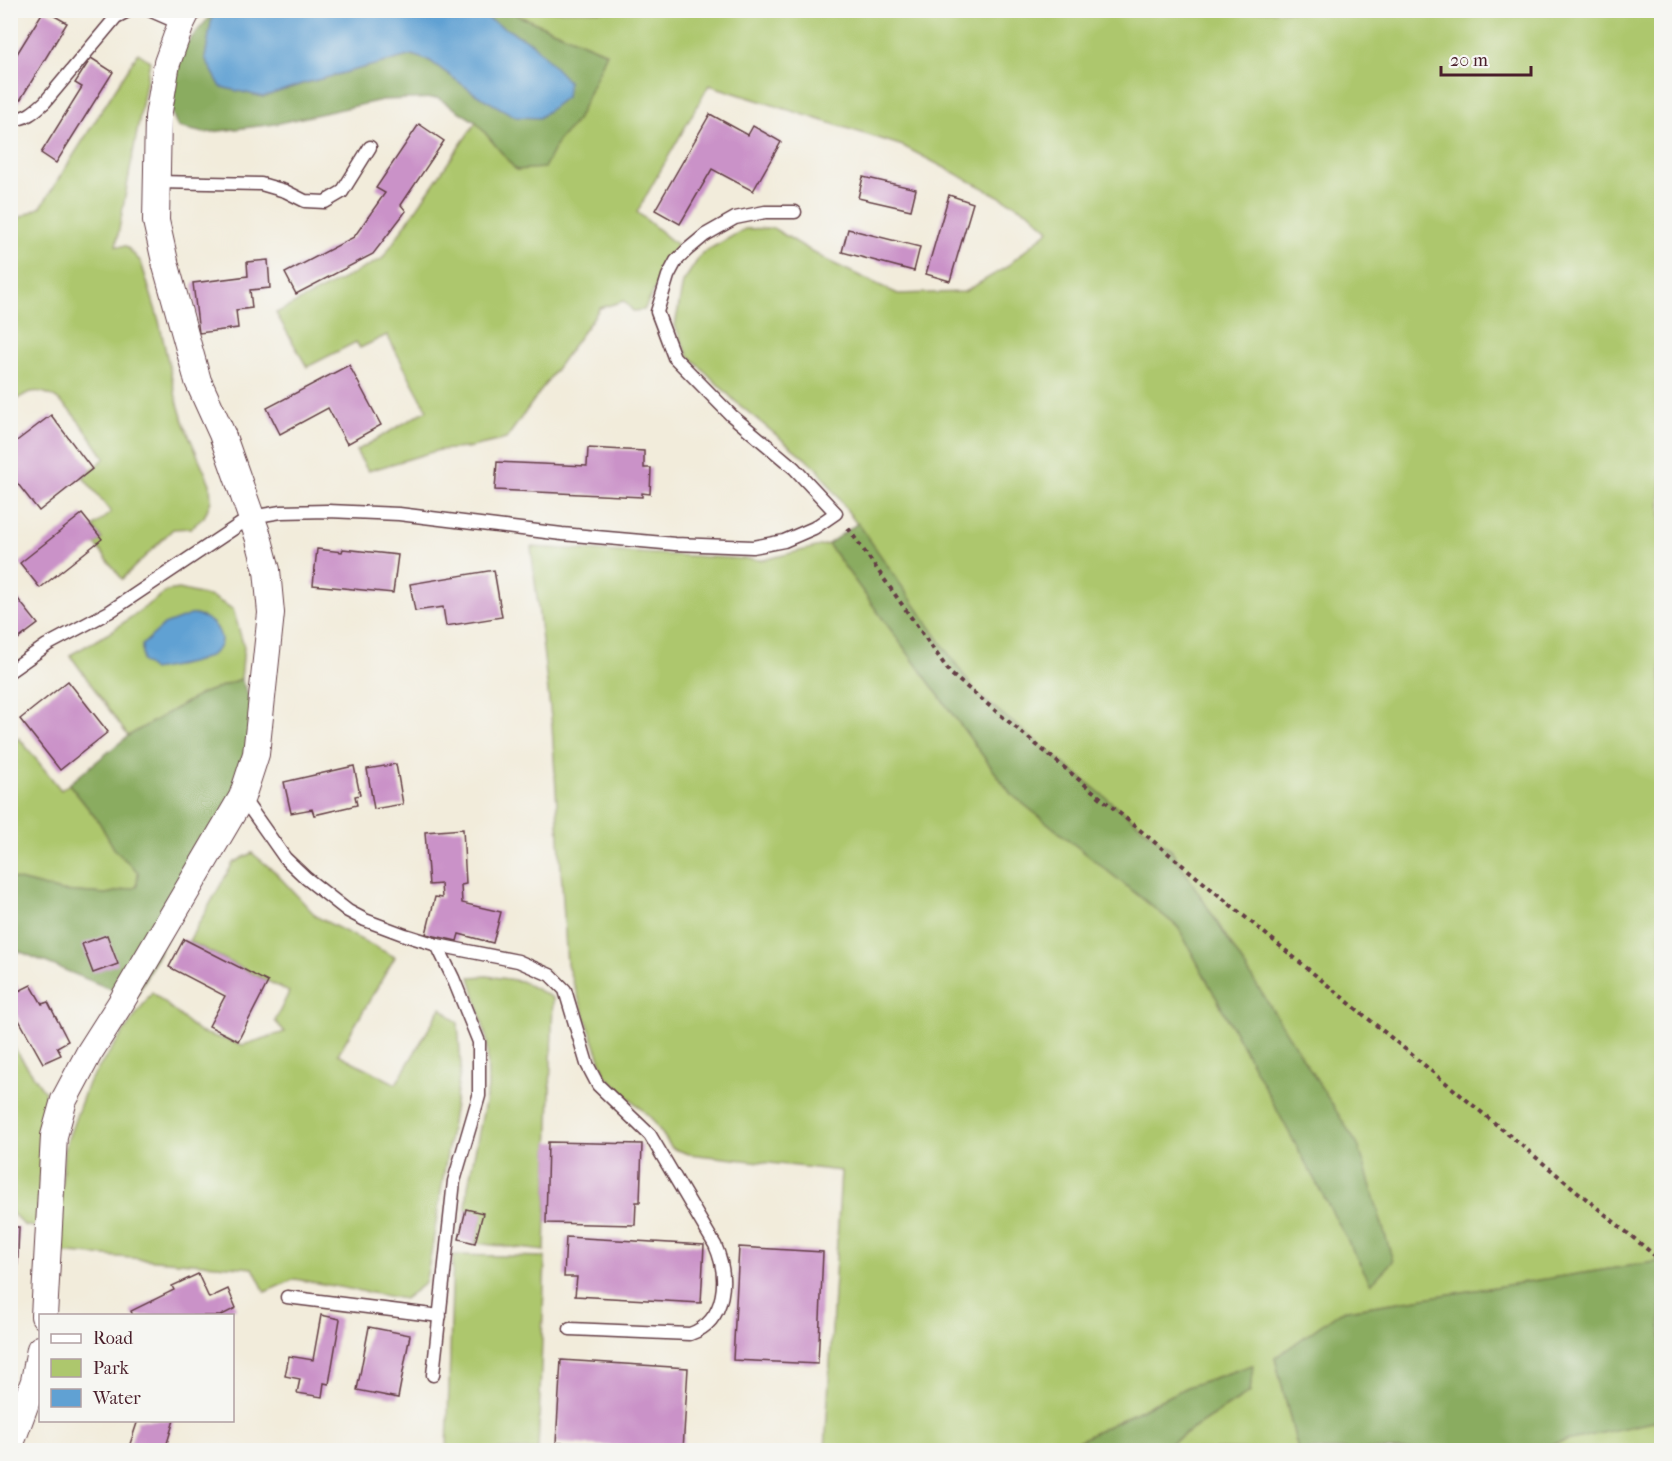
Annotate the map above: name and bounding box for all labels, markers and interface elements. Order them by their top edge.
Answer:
scale bar [1441,39,1531,77]
text: 20 m [1450,50,1488,71]
legend [39,1314,234,1422]
text: Road [93,1328,133,1349]
text: Park [93,1358,130,1379]
text: Water [92,1388,141,1409]

